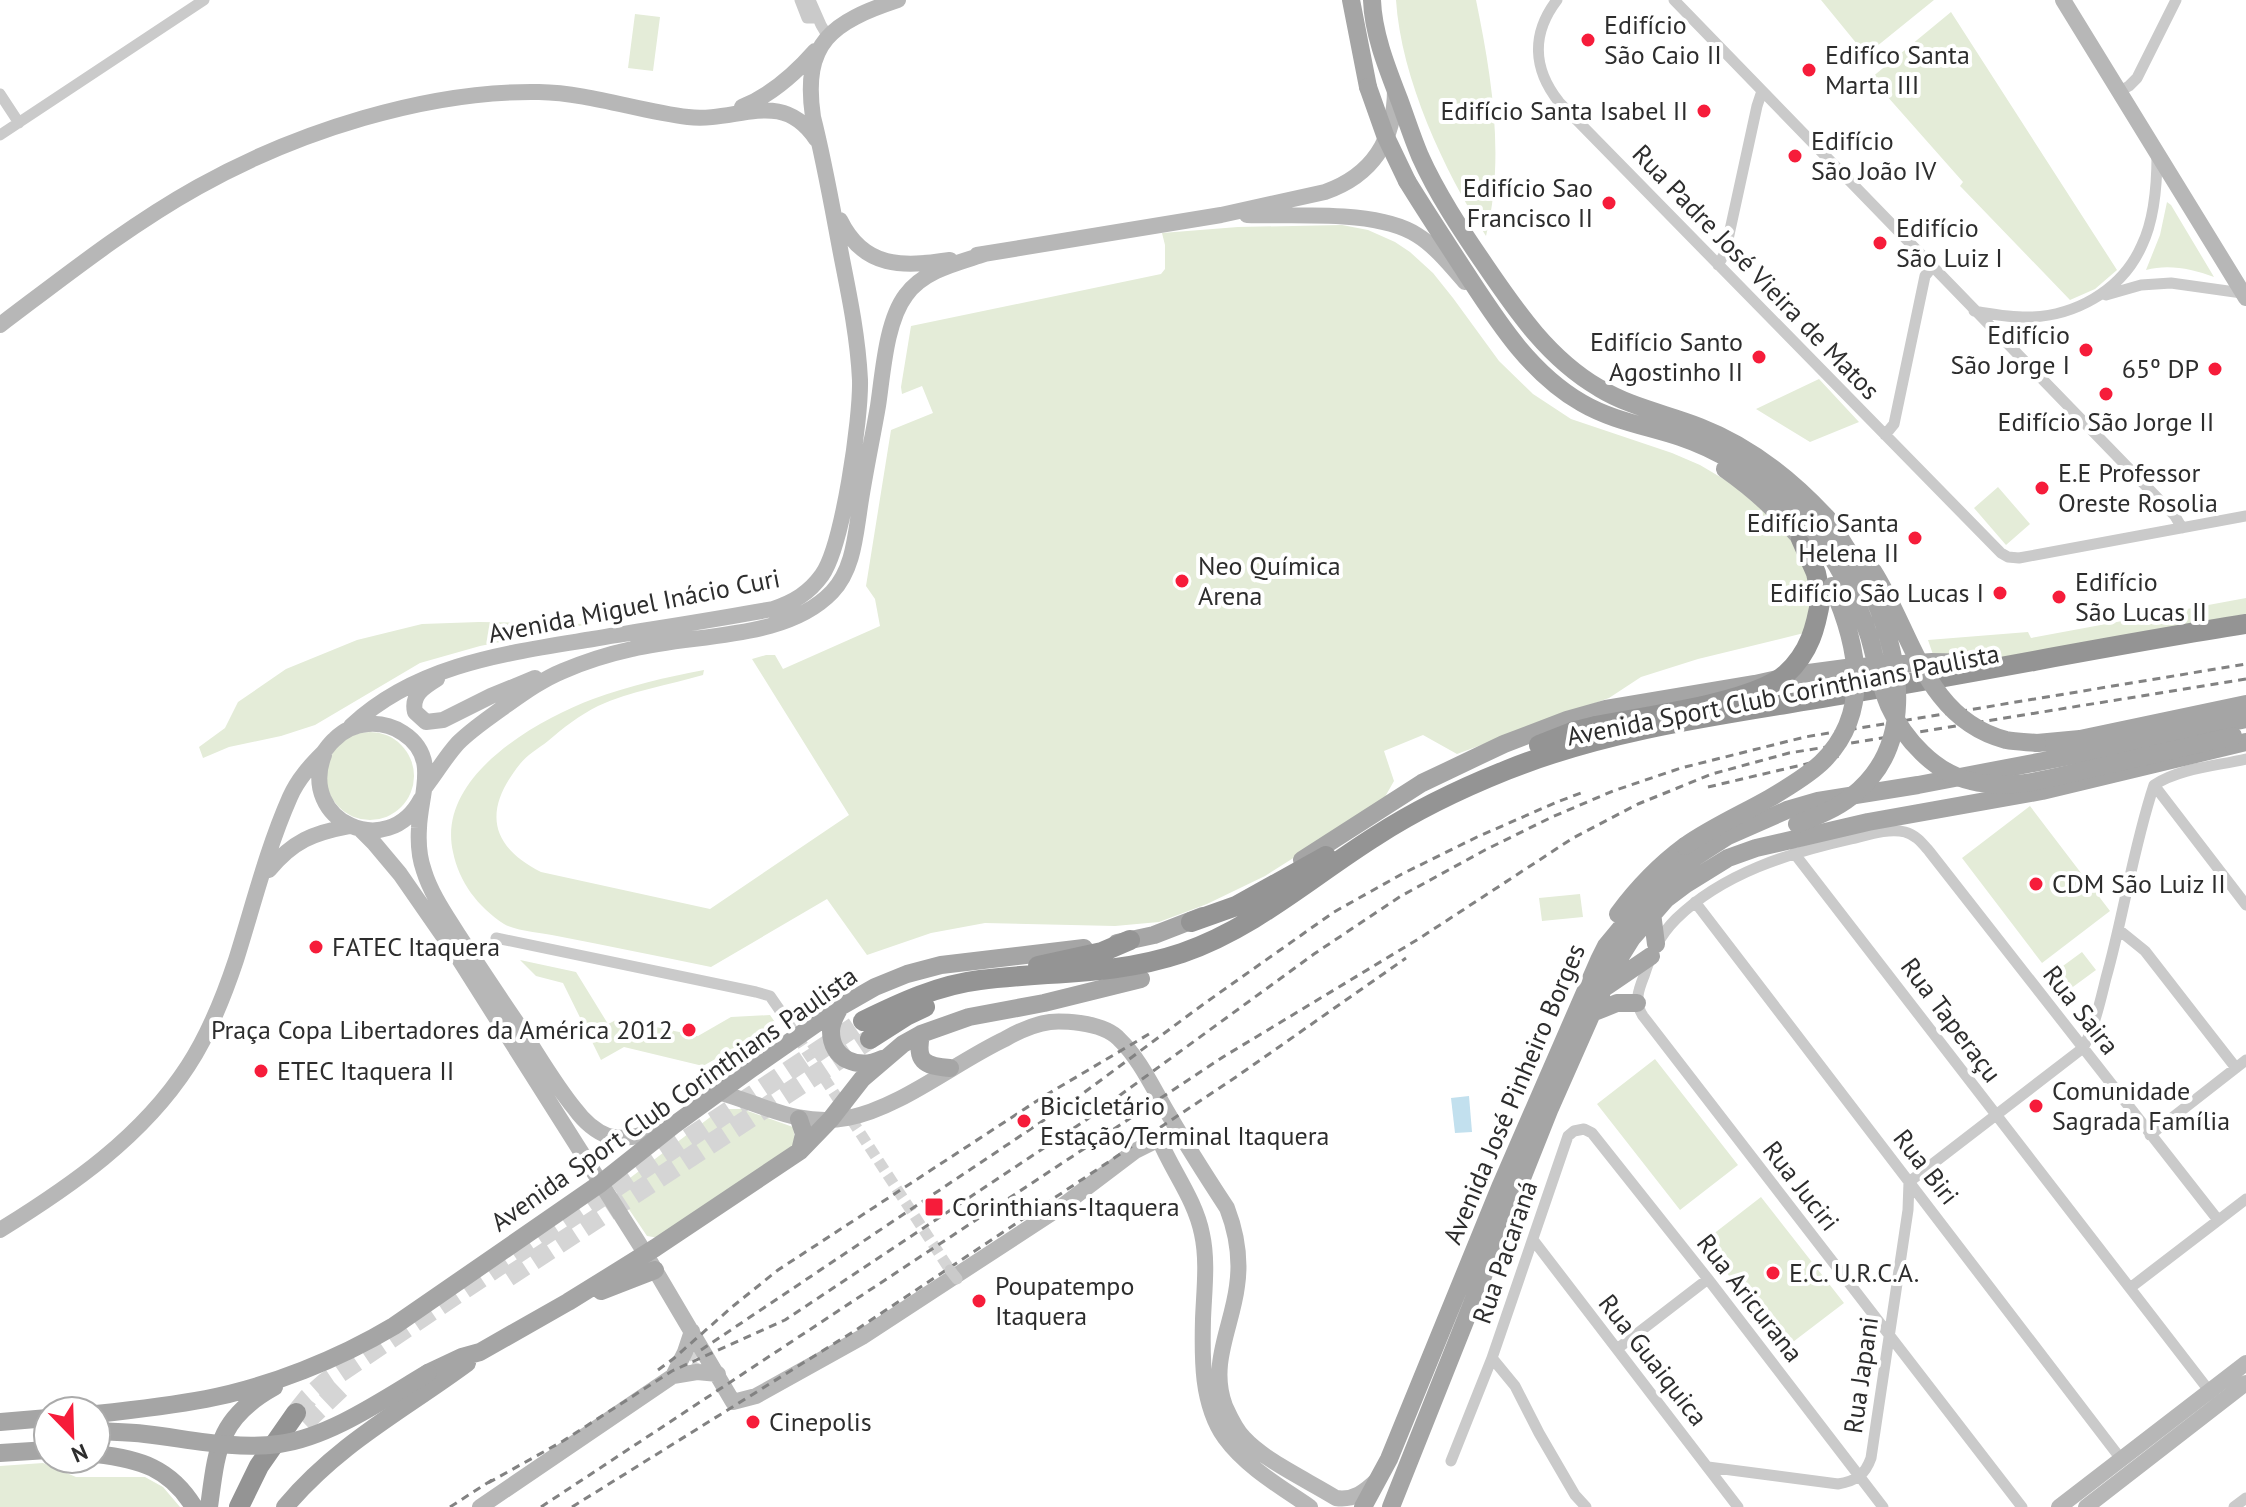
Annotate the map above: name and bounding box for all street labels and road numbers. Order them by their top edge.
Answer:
street label: Rua Padre José Vieira de Matos [1626,137,1887,406]
street label: Avenida Miguel Inácio Curi [485,561,783,650]
street label: Avenida Sport Club Corinthians Paulista [1564,636,2002,753]
street label: Avenida José Pinheiro Borges [1435,939,1592,1249]
street label: Rua Taperaçu [1894,951,2009,1089]
street label: Rua Saira [2036,958,2127,1061]
street label: Avenida Sport Club Corinthians Paulista [484,959,863,1238]
street label: Rua Biri [1887,1122,1966,1211]
street label: Rua Juciri [1756,1134,1847,1237]
street label: Rua Pacaraná [1465,1176,1544,1328]
street label: Rua Aricurana [1690,1227,1811,1368]
street label: Rua Guaiquica [1592,1287,1715,1432]
street label: Rua Japani [1836,1314,1885,1435]

